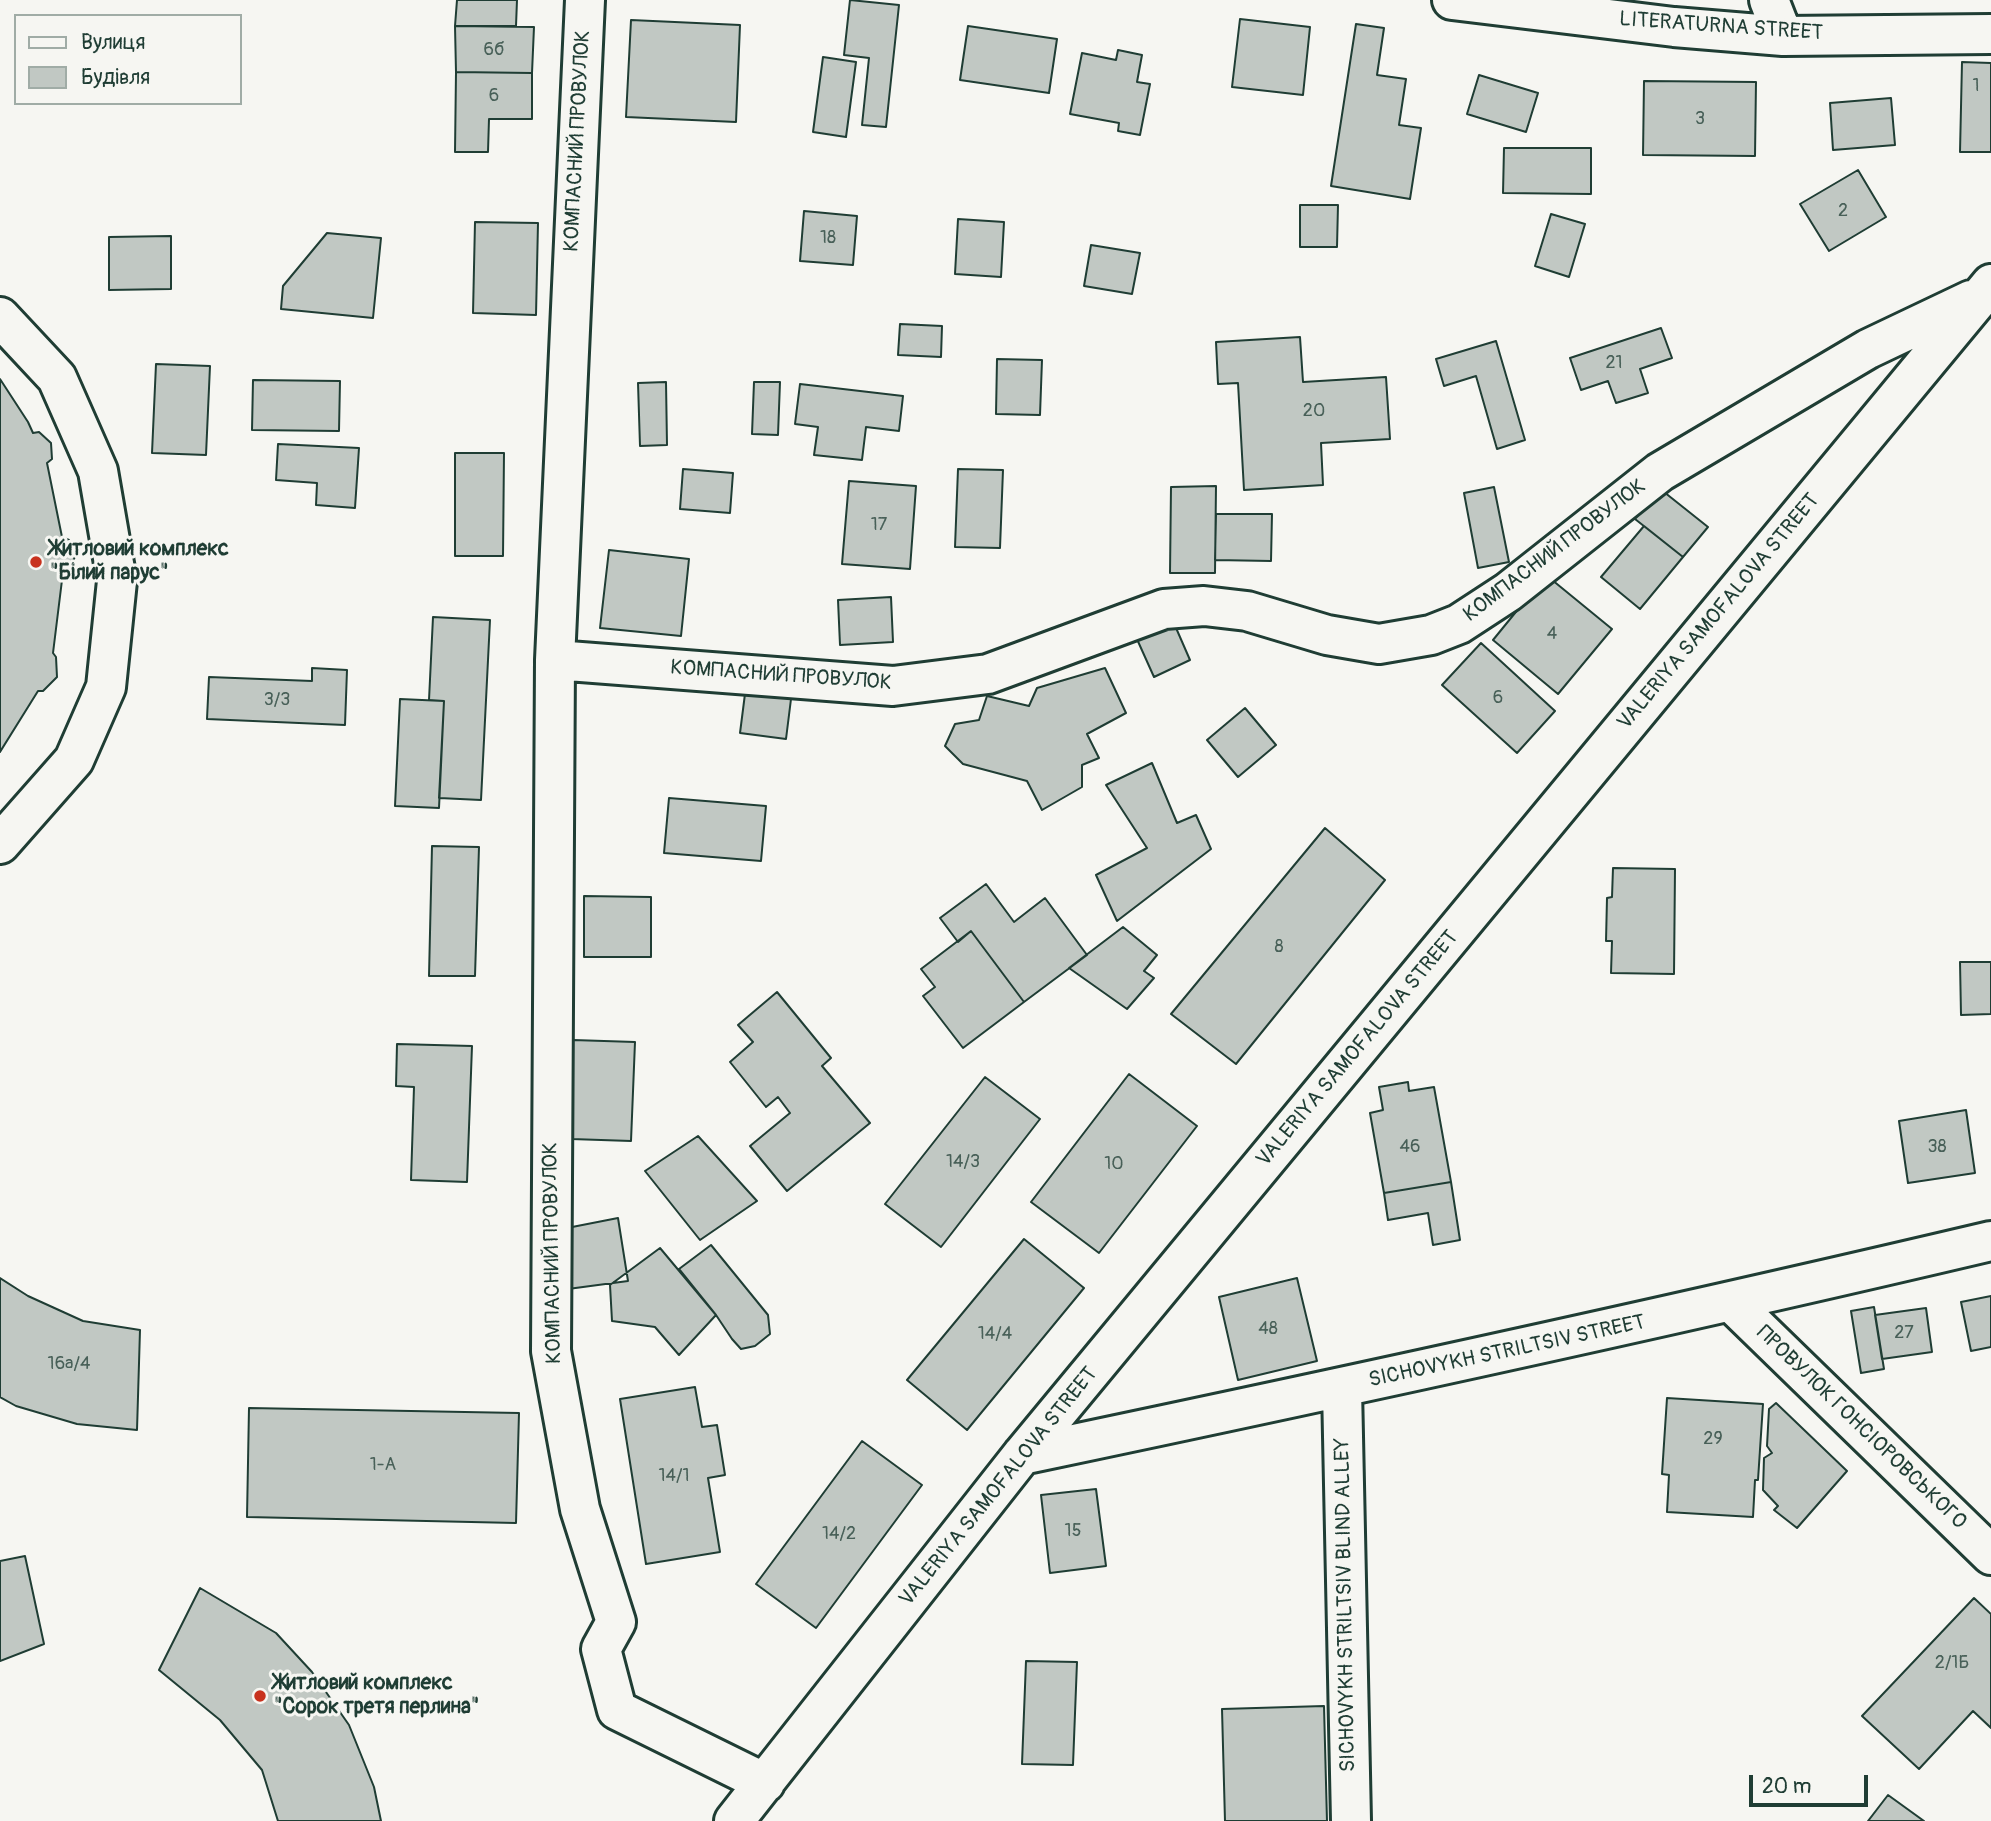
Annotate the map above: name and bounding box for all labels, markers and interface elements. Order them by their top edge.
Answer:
street label: LITERATURNA STREET [1618,7,1824,47]
legend [14,14,242,105]
text: Вулиця [81,29,145,56]
street label: КОМПАСНИЙ ПРОВУЛОК [560,30,596,252]
house number: 6б [484,39,504,61]
text: Будівля [81,64,150,91]
house number: 1 [1972,75,1980,97]
house number: 6 [489,85,499,107]
house number: 3 [1695,108,1705,130]
house number: 2 [1838,200,1848,222]
house number: 18 [820,227,836,249]
house number: 21 [1605,352,1623,374]
house number: 20 [1303,400,1325,422]
street label: КОМПАСНИЙ ПРОВУЛОК [1459,474,1651,628]
street label: VALERIYA SAMOFALOVA STREET [1613,489,1825,735]
house number: 17 [871,514,887,536]
place label: Житловий комплекс "Білий парус" [50,537,229,587]
marker: Житловий комплекс "Білий парус" [28,554,44,570]
house number: 4 [1547,623,1557,645]
street label: КОМПАСНИЙ ПРОВУЛОК [670,656,892,696]
house number: 6 [1493,687,1503,709]
house number: 3/3 [264,689,290,711]
street label: VALERIYA SAMOFALOVA STREET [1252,926,1464,1172]
house number: 8 [1274,936,1284,958]
house number: 46 [1400,1136,1420,1158]
house number: 38 [1927,1136,1947,1158]
street label: КОМПАСНИЙ ПРОВУЛОК [538,1142,568,1364]
house number: 14/3 [946,1151,980,1173]
house number: 10 [1104,1153,1124,1175]
street label: SICHOVYKH STRILTSIV STREET [1367,1310,1647,1394]
house number: 48 [1258,1318,1278,1340]
street label: ПРОВУЛОК ГОНСІОРОВСЬКОГО [1751,1321,1971,1535]
house number: 27 [1894,1322,1914,1344]
house number: 14/4 [978,1323,1012,1345]
house number: 16а/4 [48,1353,90,1375]
street label: VALERIYA SAMOFALOVA STREET [895,1362,1103,1612]
house number: 29 [1703,1428,1723,1450]
street label: SICHOVYKH STRILTSIV BLIND ALLEY [1330,1438,1362,1772]
house number: 1-А [370,1454,396,1476]
house number: 14/1 [659,1465,689,1487]
house number: 15 [1065,1520,1081,1542]
house number: 14/2 [822,1523,856,1545]
house number: 2/1Б [1935,1652,1969,1674]
place label: Житловий комплекс "Сорок третя перлина" [274,1671,479,1721]
marker: Житловий комплекс "Сорок третя перлина" [252,1688,268,1704]
scale bar [1753,1762,1872,1806]
text: 20 m [1762,1773,1811,1800]

